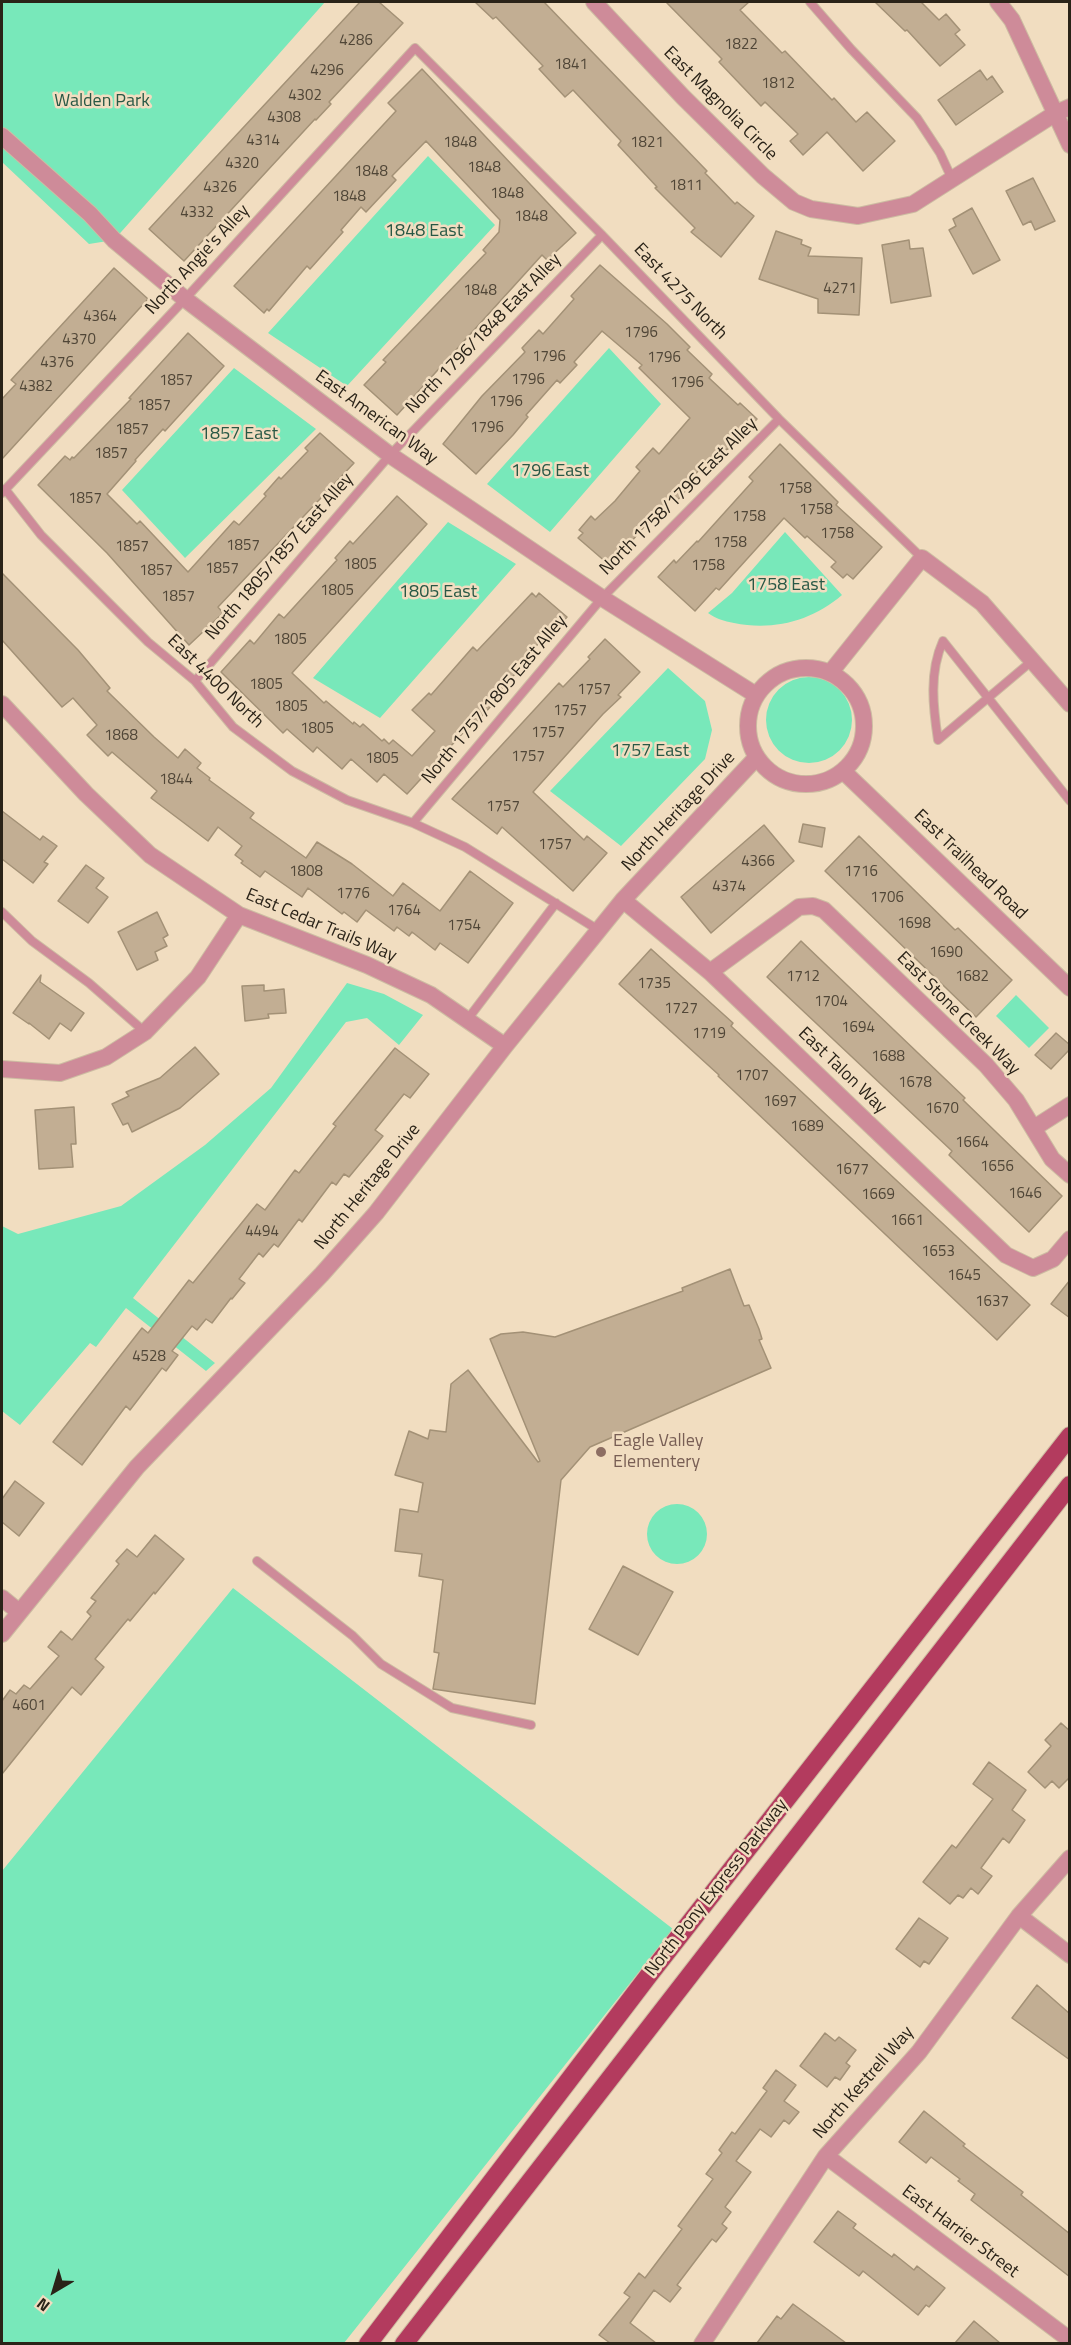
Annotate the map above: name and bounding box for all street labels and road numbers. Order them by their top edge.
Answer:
street label: East Magnolia Circle [659,43,781,165]
street label: North Angie's Alley [141,200,255,320]
street label: East 4275 North [629,239,731,345]
street label: North 1796/1848 East Alley [402,250,566,418]
street label: East American Way [310,366,442,470]
street label: North 1758/1796 East Alley [596,414,762,580]
street label: North 1805/1857 East Alley [202,469,358,645]
street label: North 1757/1805 East Alley [418,611,572,789]
street label: East 4400 North [162,631,268,733]
street label: North Heritage Drive [618,748,740,876]
street label: East Trailhead Road [909,805,1031,925]
street label: East Cedar Trails Way [242,884,400,968]
street label: East Stone Creek Way [892,948,1024,1080]
street label: East Talon Way [793,1023,891,1119]
street label: North Heritage Drive [310,1120,426,1254]
street label: North Pony Express Parkway [641,1795,793,1981]
street label: North Kestrell Way [809,2022,919,2144]
street label: East Harrier Street [897,2181,1023,2283]

